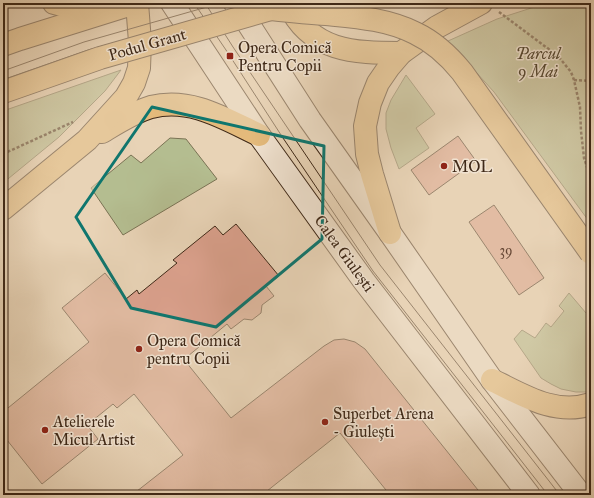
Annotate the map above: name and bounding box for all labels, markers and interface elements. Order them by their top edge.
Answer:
street label: Podul Grant [106,24,189,65]
place label: Opera Comică Pentru Copii [238,38,332,75]
park label: Parcul 9 Mai [516,44,562,81]
marker: Opera Comică Pentru Copii [225,51,235,61]
place label: MOL [452,157,492,176]
marker: MOL [439,161,449,171]
street label: Calea Giulești [310,211,379,296]
house number: 39 [499,242,513,259]
place label: Opera Comică pentru Copii [146,331,241,368]
marker: Opera Comică pentru Copii [134,344,144,354]
place label: Superbet Arena - Giulești [333,404,434,441]
place label: Atelierele Micul Artist [52,412,136,449]
marker: Superbet Arena - Giulești [320,417,330,427]
marker: Atelierele Micul Artist [40,425,50,435]

